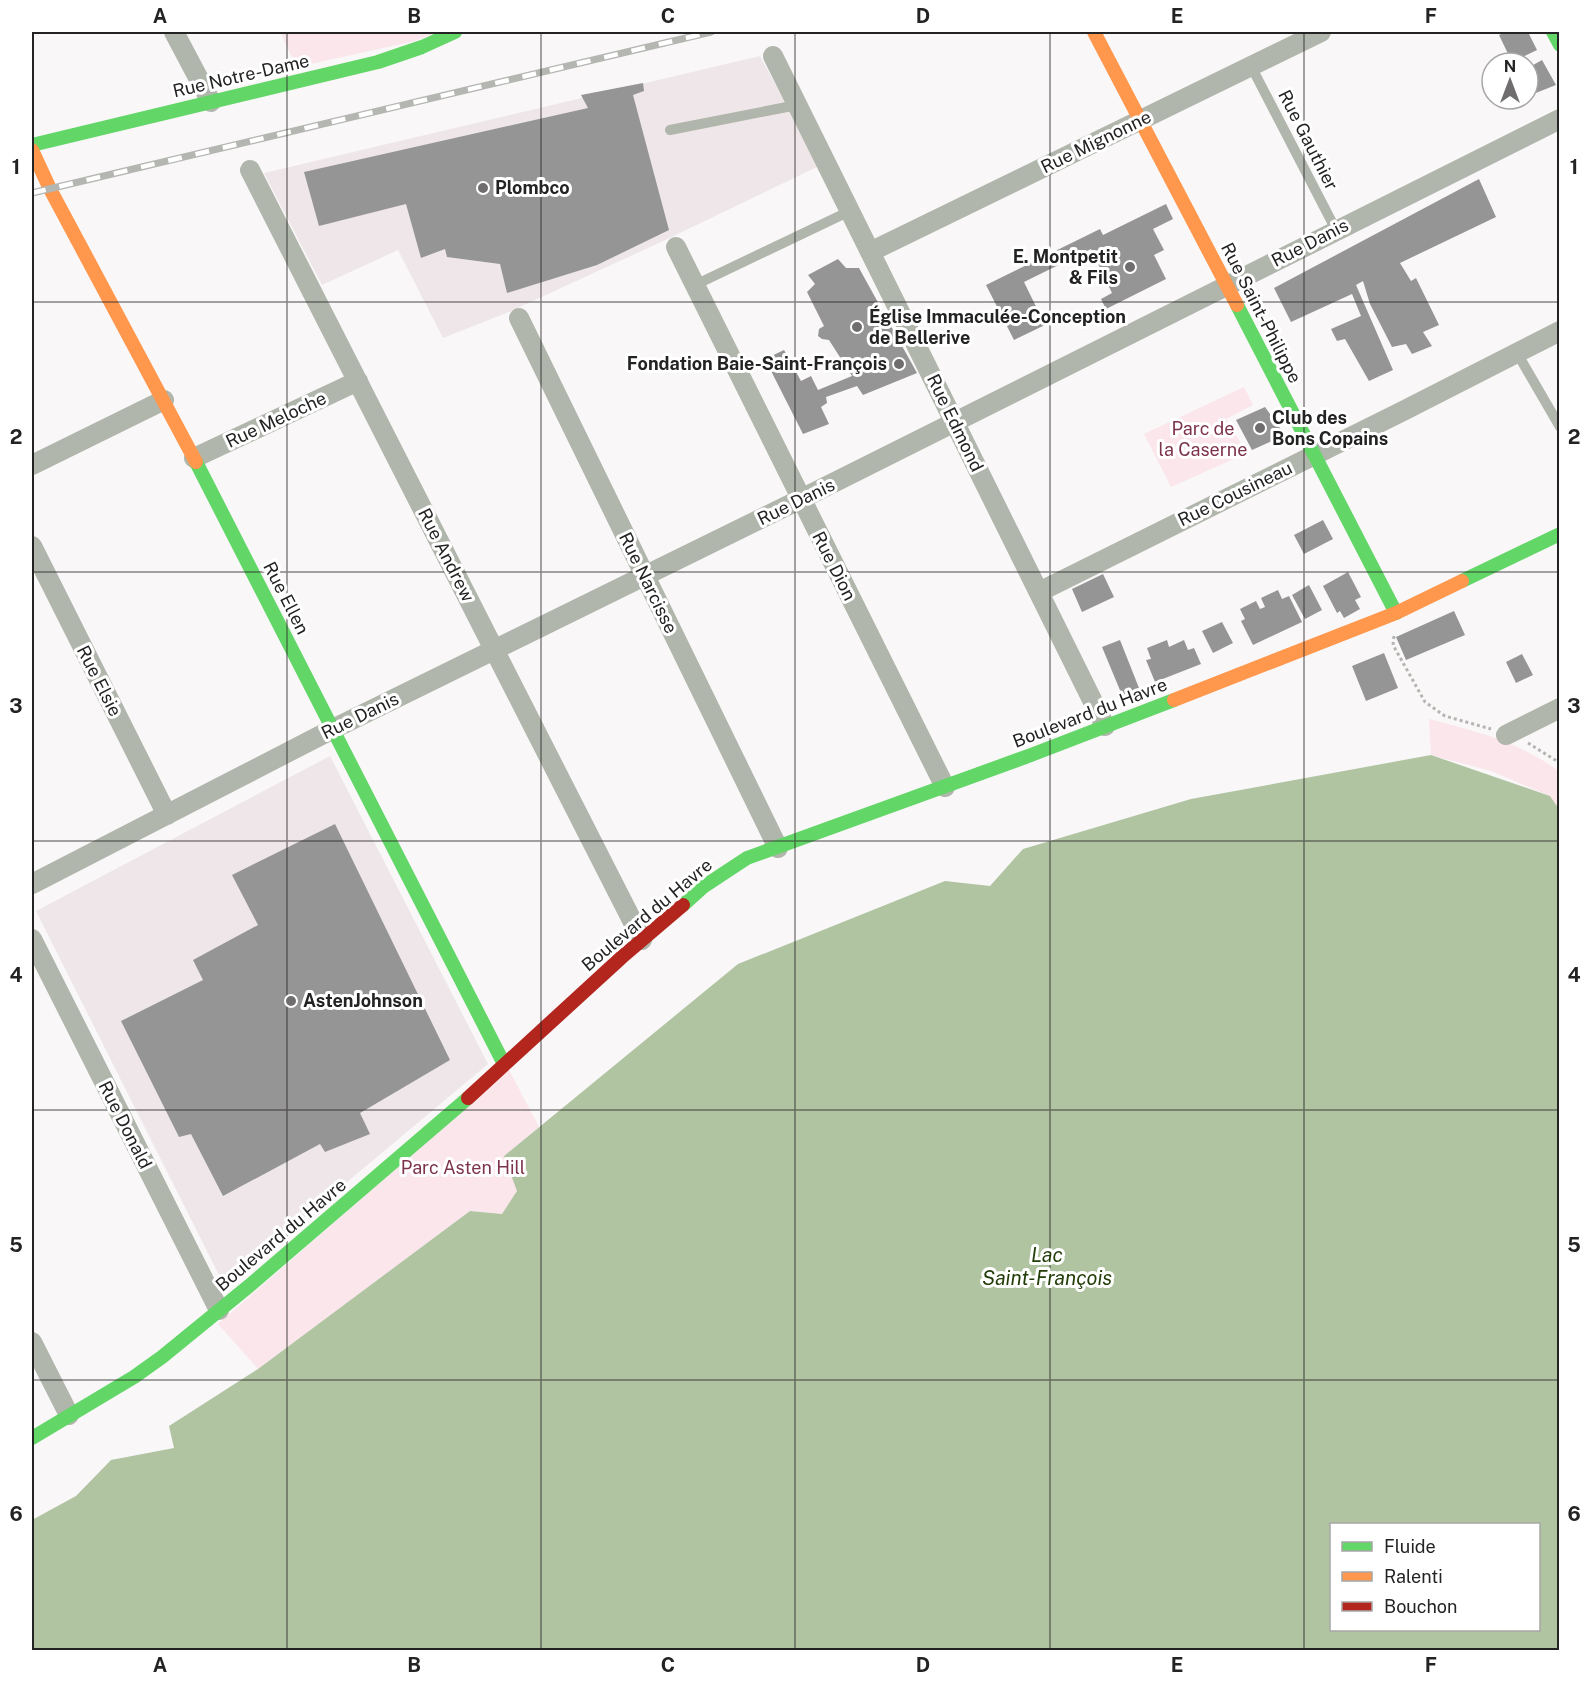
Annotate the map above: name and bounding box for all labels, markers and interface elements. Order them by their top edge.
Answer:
text: A [153,4,167,28]
text: B [407,4,421,28]
text: C [661,4,675,28]
text: D [916,4,930,28]
text: E [1171,4,1183,28]
text: F [1425,4,1437,28]
street label: Rue Notre-Dame [171,50,311,101]
north arrow [1480,51,1540,111]
text: N [1504,57,1516,76]
street label: Rue Gauthier [1274,86,1343,193]
street label: Rue Mignonne [1037,106,1154,177]
text: 1 [12,155,20,179]
text: 1 [1570,155,1578,179]
place label: Plombco [495,177,570,198]
marker: Plombco [476,181,490,195]
street label: Rue Danis [1268,214,1352,271]
street label: Rue Saint-Philippe [1217,239,1306,387]
place label: E. Montpetit & Fils [1013,246,1118,288]
marker: E. Montpetit & Fils [1123,260,1137,274]
place label: Église Immaculée-Conception de Bellerive [869,305,1126,348]
marker: Église Immaculée-Conception de Bellerive [850,320,864,334]
place label: Fondation Baie-Saint-François [627,353,887,374]
marker: Fondation Baie-Saint-François [892,357,906,371]
street label: Rue Edmond [923,371,988,475]
street label: Rue Meloche [222,387,329,452]
place label: Club des Bons Copains [1272,407,1388,449]
park label: Parc de la Caserne [1159,418,1247,460]
marker: Club des Bons Copains [1253,421,1267,435]
text: 2 [10,425,22,449]
text: 2 [1568,425,1580,449]
street label: Rue Cousineau [1174,457,1295,530]
street label: Rue Danis [754,474,838,529]
street label: Rue Andrew [414,505,479,605]
street label: Rue Dion [808,528,861,604]
street label: Rue Narcisse [615,529,682,637]
street label: Rue Ellen [259,558,314,638]
street label: Rue Elsie [73,642,126,720]
street label: Boulevard du Havre [1010,673,1170,752]
street label: Rue Danis [318,688,402,743]
text: 3 [9,694,23,718]
text: 3 [1567,694,1581,718]
street label: Boulevard du Havre [577,854,716,975]
text: 4 [9,963,23,987]
text: 4 [1567,963,1581,987]
place label: AstenJohnson [303,990,423,1011]
marker: AstenJohnson [284,994,298,1008]
street label: Rue Donald [94,1077,157,1172]
park label: Parc Asten Hill [401,1157,525,1178]
street label: Boulevard du Havre [211,1174,350,1295]
text: 5 [9,1233,23,1257]
text: 5 [1567,1233,1581,1257]
water label: Lac Saint-François [982,1243,1112,1290]
text: 6 [9,1502,23,1526]
text: 6 [1567,1502,1581,1526]
legend [1330,1523,1540,1631]
text: Fluide [1384,1536,1436,1557]
text: Ralenti [1384,1566,1443,1587]
text: Bouchon [1384,1596,1457,1617]
text: A [153,1653,167,1677]
text: B [407,1653,421,1677]
text: C [661,1653,675,1677]
text: D [916,1653,930,1677]
text: E [1171,1653,1183,1677]
text: F [1425,1653,1437,1677]

